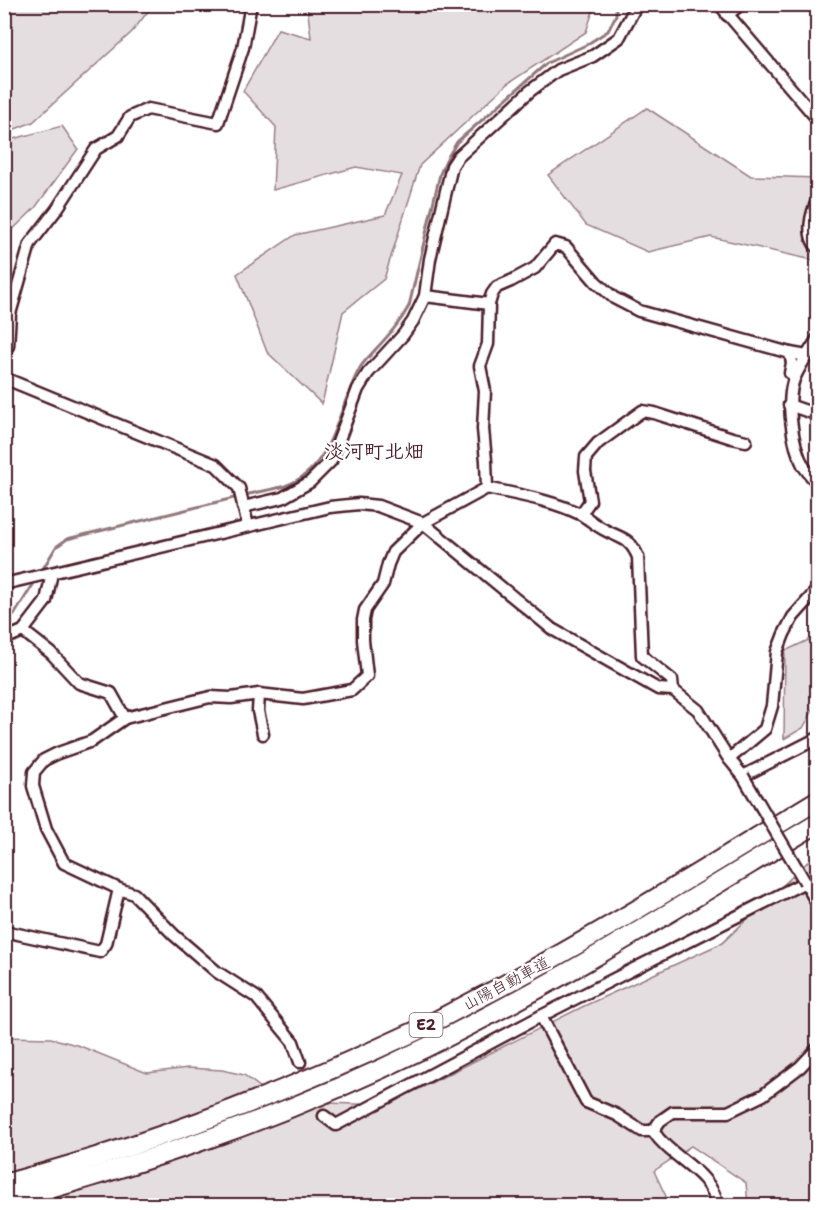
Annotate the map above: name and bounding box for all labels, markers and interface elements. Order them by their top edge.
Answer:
district label: 淡河町北畑 [324,438,424,464]
street label: 山陽自動車道 [459,952,554,1015]
road number: E2 [410,1013,442,1037]

